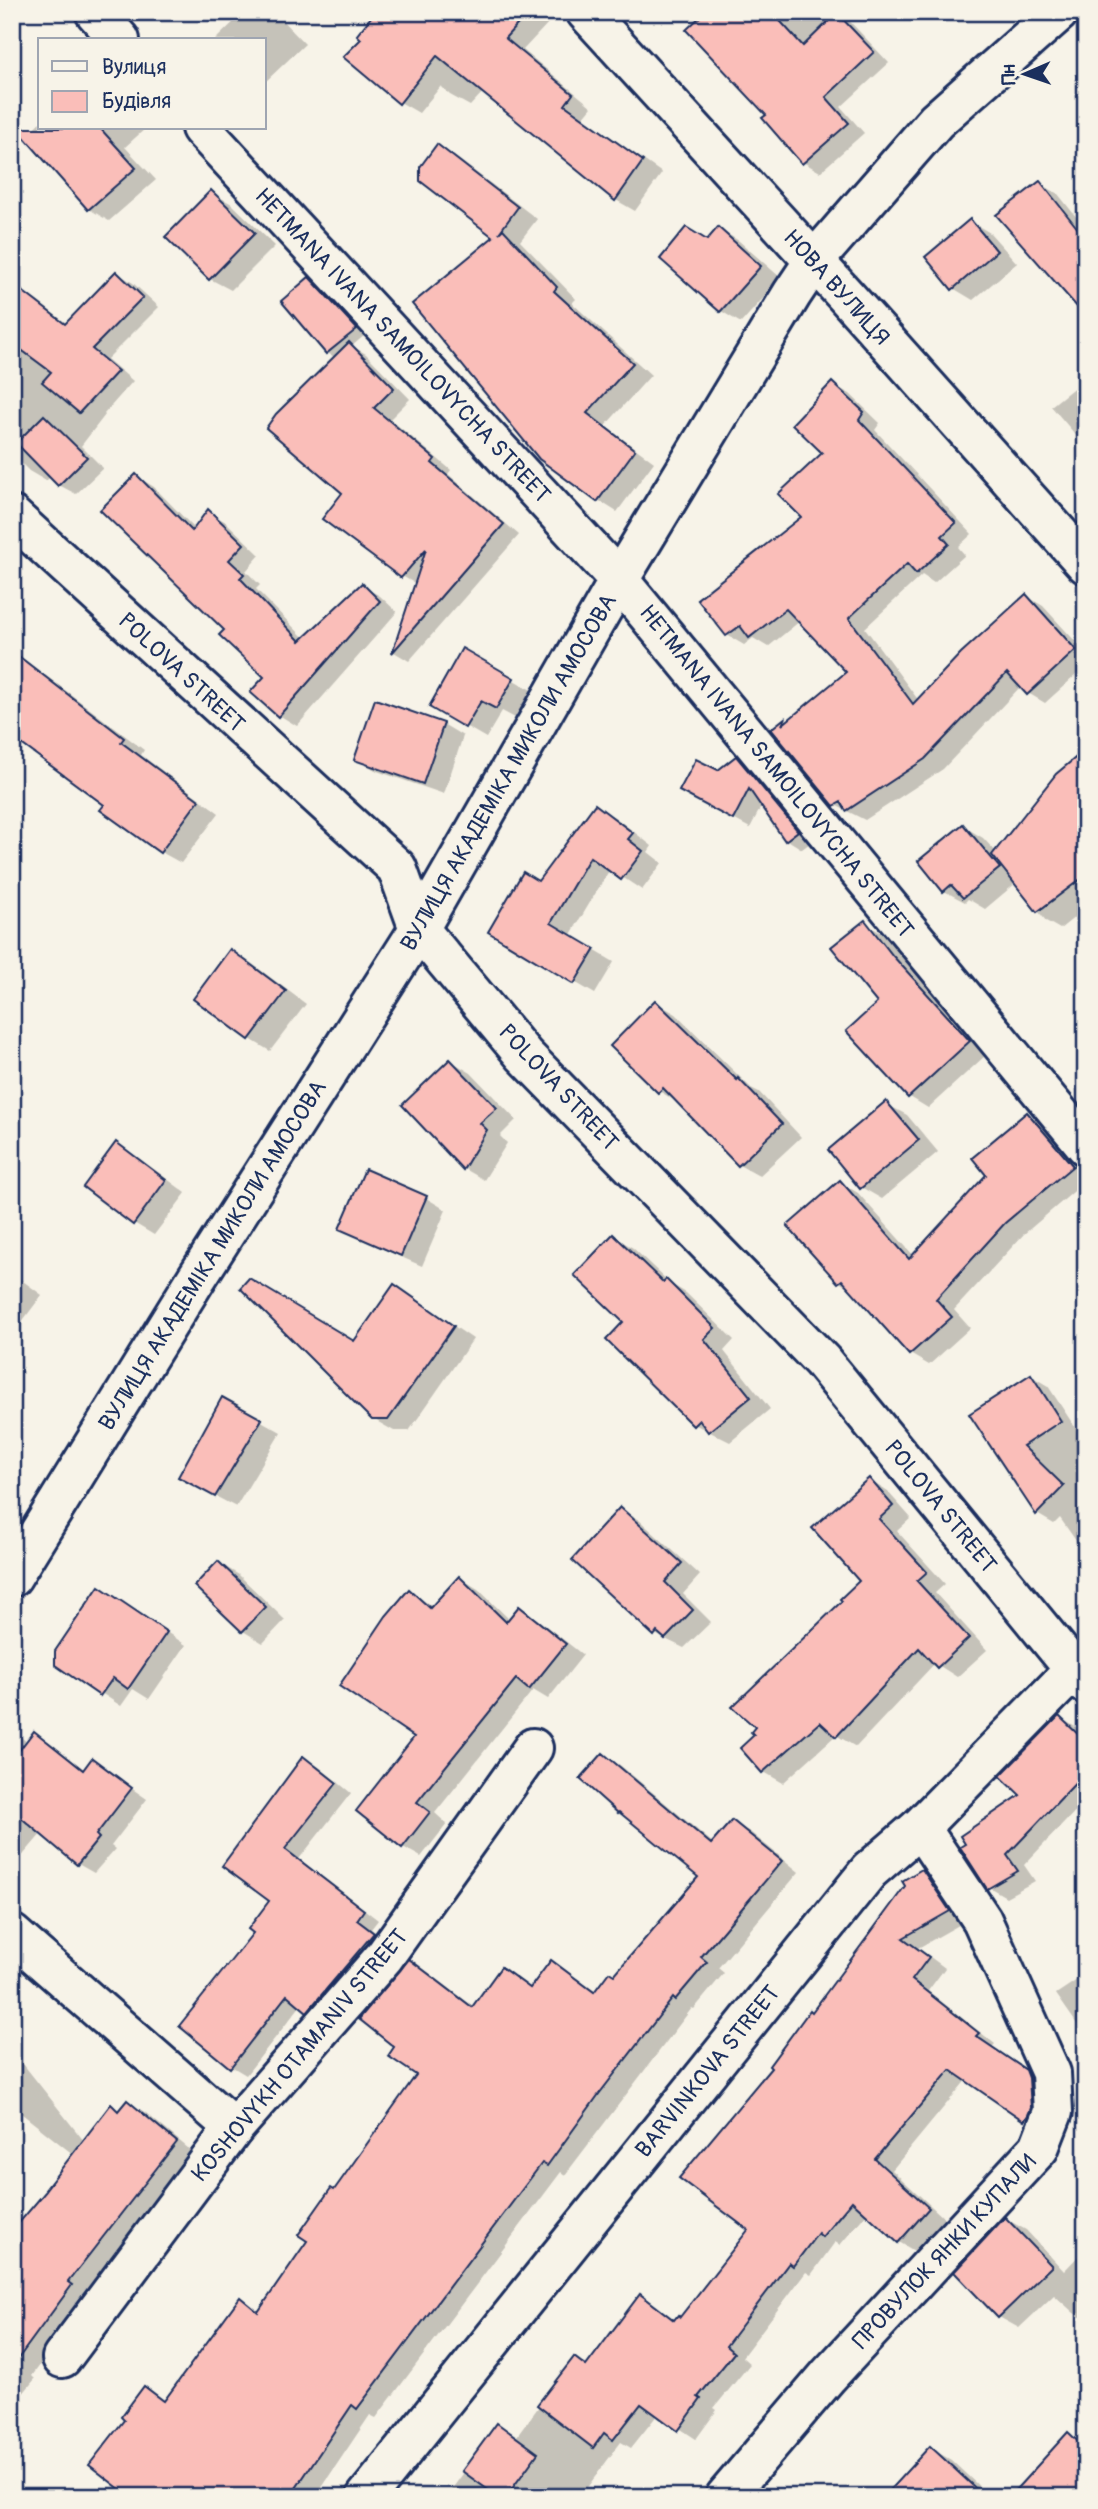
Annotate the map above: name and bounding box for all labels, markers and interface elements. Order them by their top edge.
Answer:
legend [38,38,266,130]
north arrow [990,38,1060,108]
text: Вулиця [102,54,166,81]
text: Пн [997,64,1021,85]
text: Будівля [102,88,171,115]
street label: HETMANA IVANA SAMOILOVYCHA STREET [249,182,557,509]
street label: НОВА ВУЛИЦЯ [777,223,896,351]
street label: ВУЛИЦЯ АКАДЕМІКА МИКОЛИ АМОСОВА [394,588,623,956]
street label: HETMANA IVANA SAMOILOVYCHA STREET [633,599,920,944]
street label: POLOVA STREET [112,606,251,739]
street label: POLOVA STREET [492,1018,625,1157]
street label: ВУЛИЦЯ АКАДЕМІКА МИКОЛИ АМОСОВА [92,1075,333,1436]
street label: POLOVA STREET [878,1434,1003,1579]
street label: KOSHOVYKH OTAMANIV STREET [185,1923,414,2188]
street label: BARVINKOVA STREET [629,1979,786,2163]
street label: ПРОВУЛОК ЯНКИ КУПАЛИ [846,2148,1043,2355]

